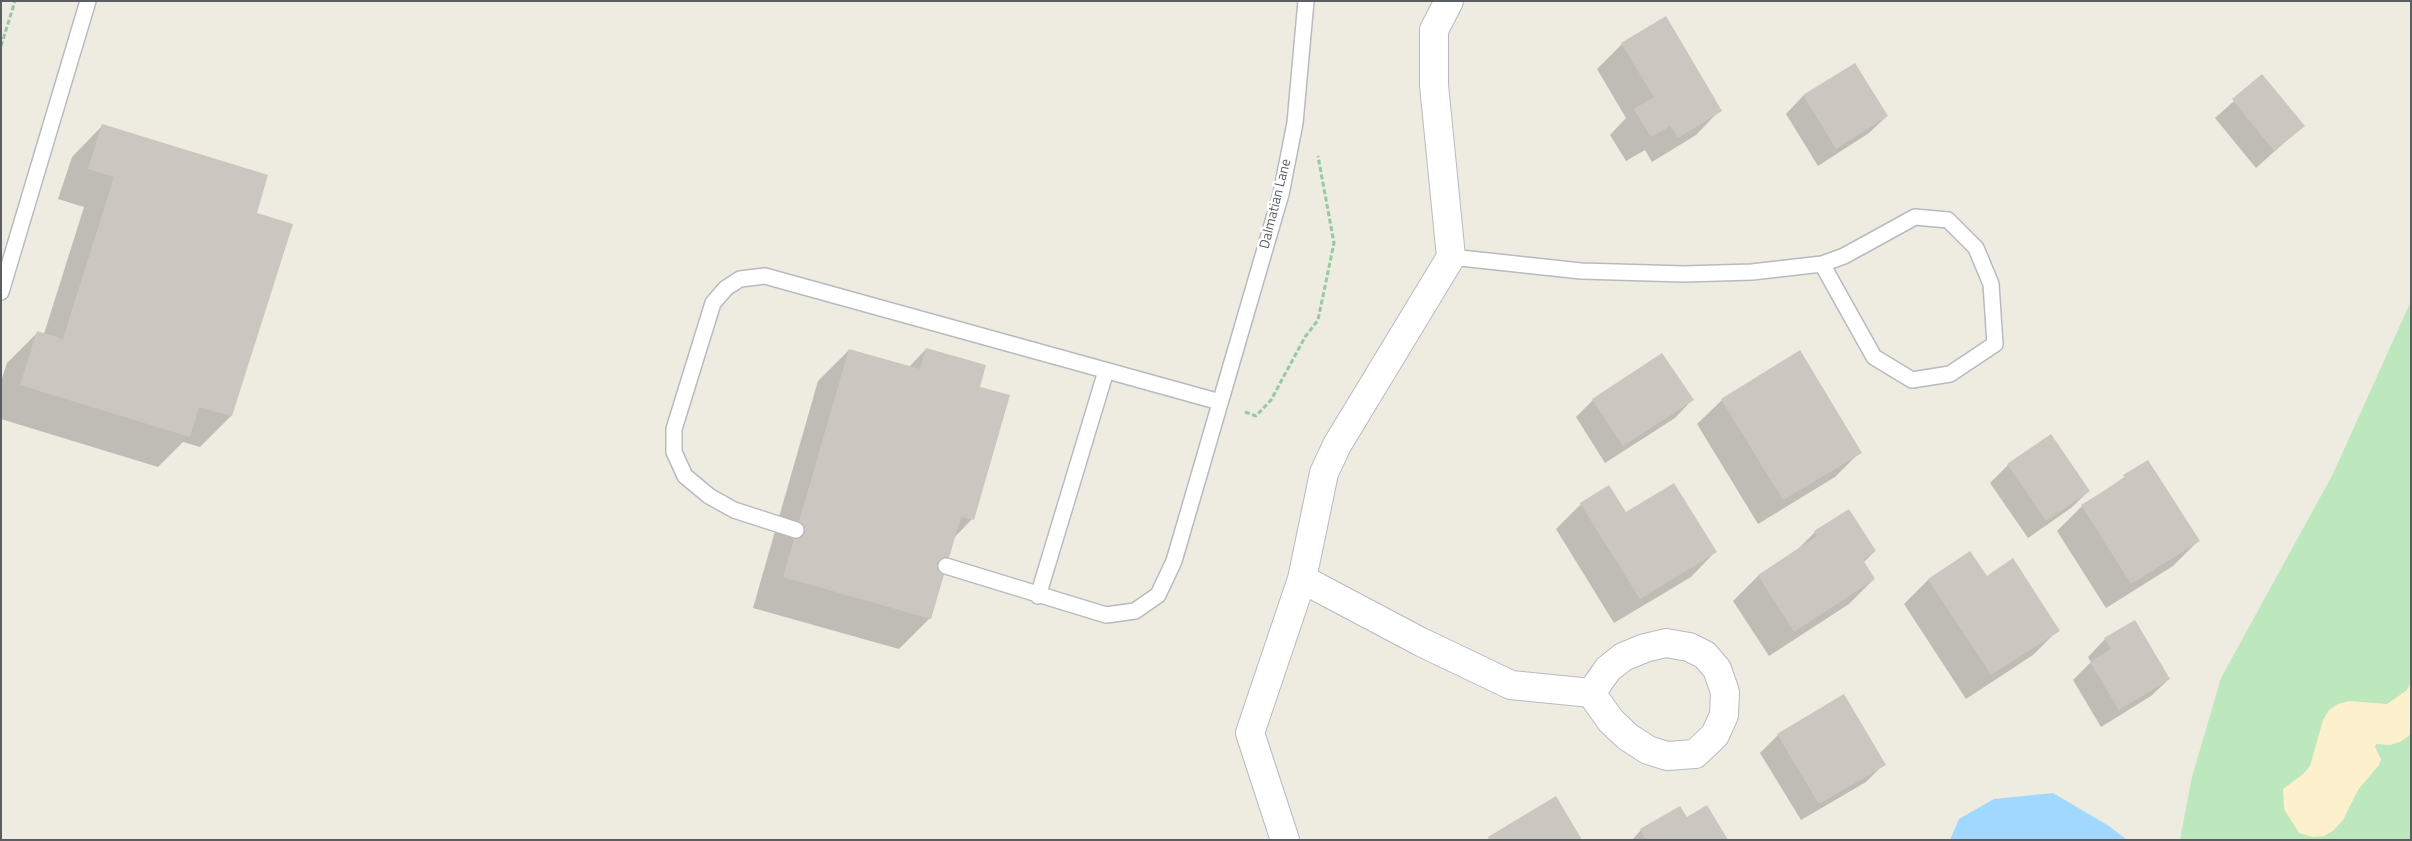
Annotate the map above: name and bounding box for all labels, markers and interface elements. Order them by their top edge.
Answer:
street label: Dalmatian Lane [1257,157,1295,251]

